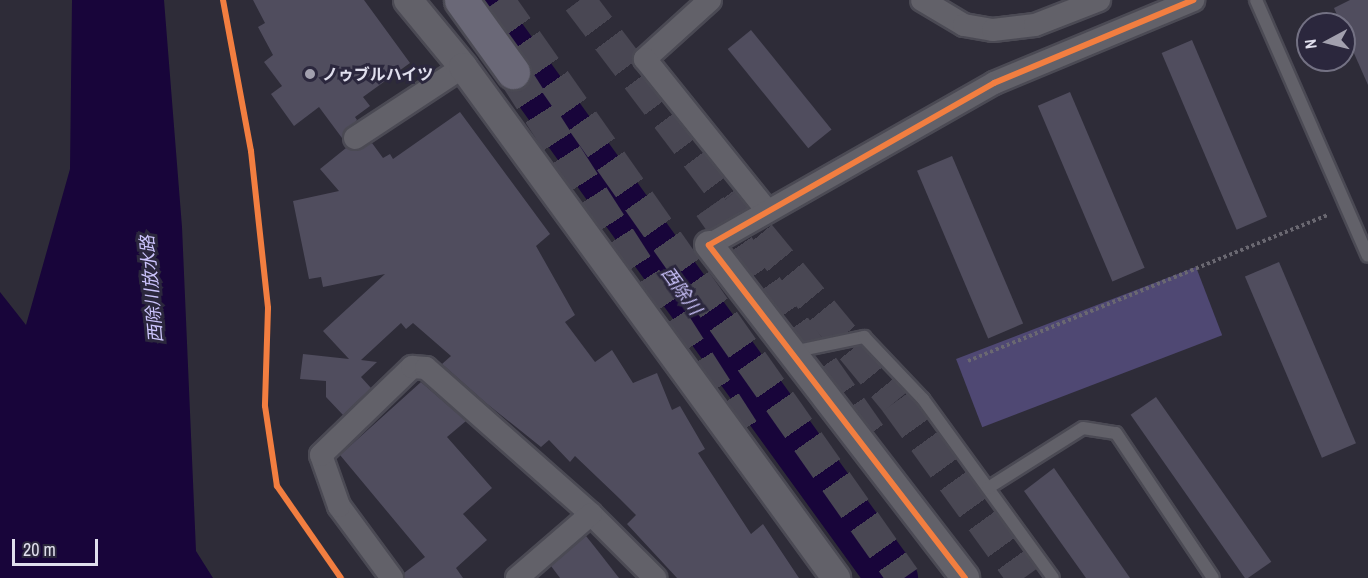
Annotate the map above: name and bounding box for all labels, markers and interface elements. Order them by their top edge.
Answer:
north arrow [1296,12,1356,72]
text: N [1299,38,1322,50]
place label: ノゥブルハイツ [322,64,434,84]
marker: ノゥブルハイツ [303,67,317,81]
water label: 西除川放水路 [137,234,167,344]
water label: 西除川 [656,263,706,319]
scale bar [15,527,100,565]
text: 20 m [23,537,56,562]

